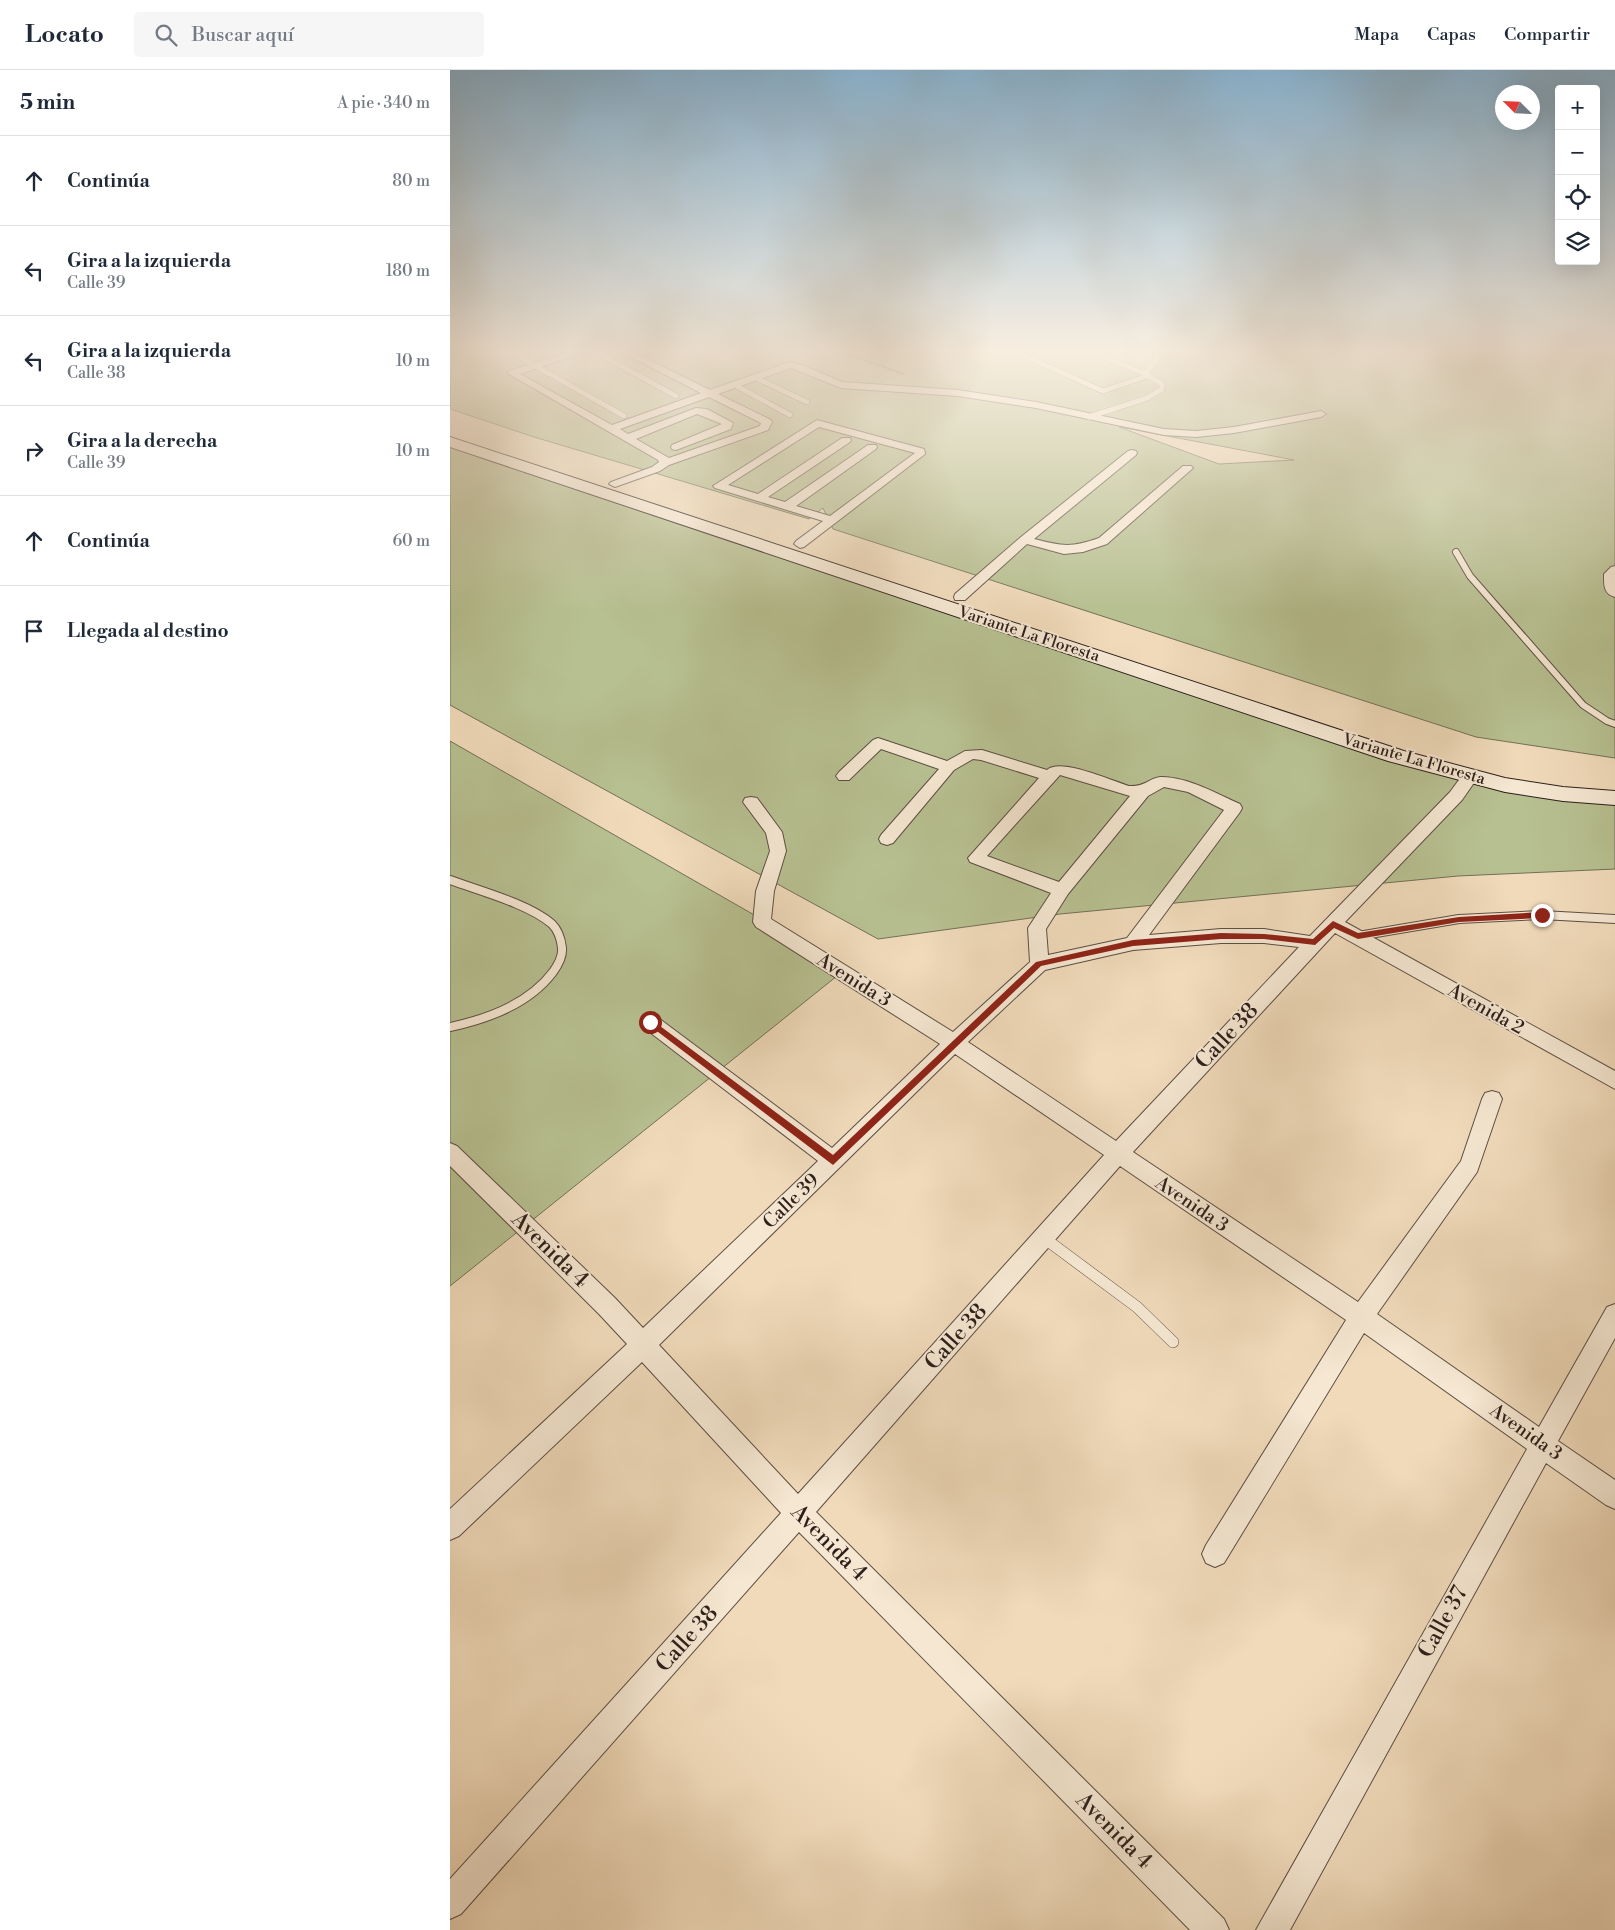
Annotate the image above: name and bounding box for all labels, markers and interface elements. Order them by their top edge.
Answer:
search box [134,12,484,57]
text: Locato [25,20,104,50]
icon: search [152,21,180,49]
text: Buscar aquí [192,23,294,47]
text: Mapa [1355,23,1399,46]
text: Capas [1427,23,1476,46]
text: Compartir [1504,23,1590,46]
north arrow [1495,85,1540,130]
map controls [1555,85,1600,265]
button: + [1555,85,1600,130]
text: 5 min [20,90,75,116]
text: A pie · 340 m [337,93,430,113]
button: − [1555,130,1600,175]
icon: ahead [20,167,48,195]
text: Continúa [67,169,150,193]
text: 80 m [392,171,430,191]
button: locate [1555,175,1600,220]
button: layers [1555,220,1600,265]
text: Gira a la izquierda [67,249,231,273]
icon: left [20,257,48,285]
text: 180 m [386,261,430,281]
text: Calle 39 [67,273,125,293]
text: Gira a la izquierda [67,339,231,363]
icon: left [20,347,48,375]
text: 10 m [396,351,430,371]
text: Calle 38 [67,363,126,383]
text: Gira a la derecha [67,429,217,453]
icon: right [20,437,48,465]
text: 10 m [396,441,430,461]
text: Calle 39 [67,453,125,473]
icon: ahead [20,527,48,555]
text: Continúa [67,529,150,553]
text: 60 m [392,531,430,551]
street label: Variante La Floresta [955,601,1103,667]
icon: arrive [20,617,48,645]
text: Llegada al destino [67,619,229,643]
street label: Variante La Floresta [1339,729,1489,789]
route end [1531,904,1554,927]
street label: Avenida 3 [811,947,896,1012]
street label: Avenida 2 [1443,978,1528,1040]
street label: Calle 38 [1190,997,1264,1075]
route start [639,1011,662,1034]
street label: Calle 39 [758,1168,824,1234]
street label: Avenida 3 [1150,1170,1233,1237]
street label: Avenida 4 [505,1206,594,1294]
street label: Calle 38 [919,1298,993,1376]
street label: Avenida 3 [1484,1398,1567,1466]
street label: Avenida 4 [784,1498,873,1587]
street label: Calle 37 [1412,1581,1474,1663]
street label: Calle 38 [650,1600,724,1678]
street label: Avenida 4 [1069,1786,1158,1875]

